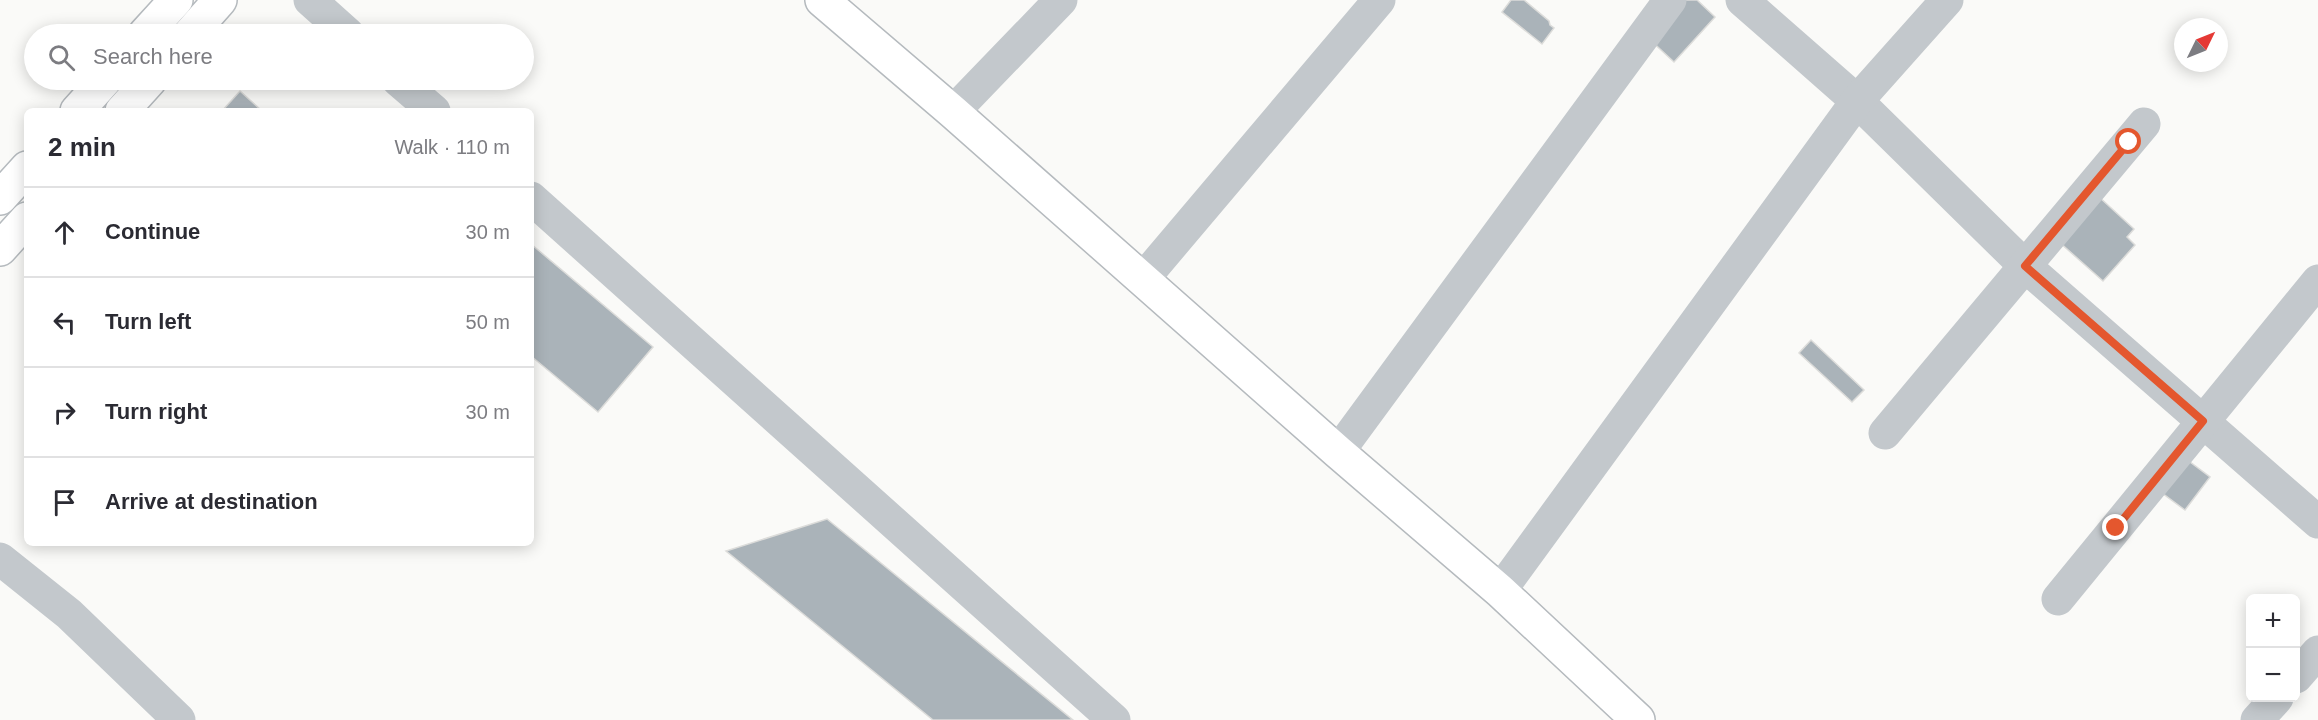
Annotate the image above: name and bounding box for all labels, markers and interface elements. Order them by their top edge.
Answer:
north arrow [2174,18,2228,72]
search box [24,24,534,90]
icon: search [45,41,78,74]
text: Search here [93,44,213,69]
route start [2115,128,2141,154]
text: 2 min [48,132,116,162]
text: Walk · 110 m [394,136,510,158]
icon: ahead [48,216,81,249]
text: Continue [105,219,200,244]
text: 30 m [466,221,510,243]
icon: left [48,306,81,339]
text: Turn left [105,309,191,334]
text: 50 m [466,311,510,333]
icon: right [48,396,81,429]
text: Turn right [105,399,207,424]
text: 30 m [466,401,510,423]
icon: arrive [48,486,81,519]
text: Arrive at destination [105,489,318,514]
route end [2102,514,2128,540]
map controls [2246,594,2300,702]
button: + [2246,594,2300,648]
button: − [2246,648,2300,702]

